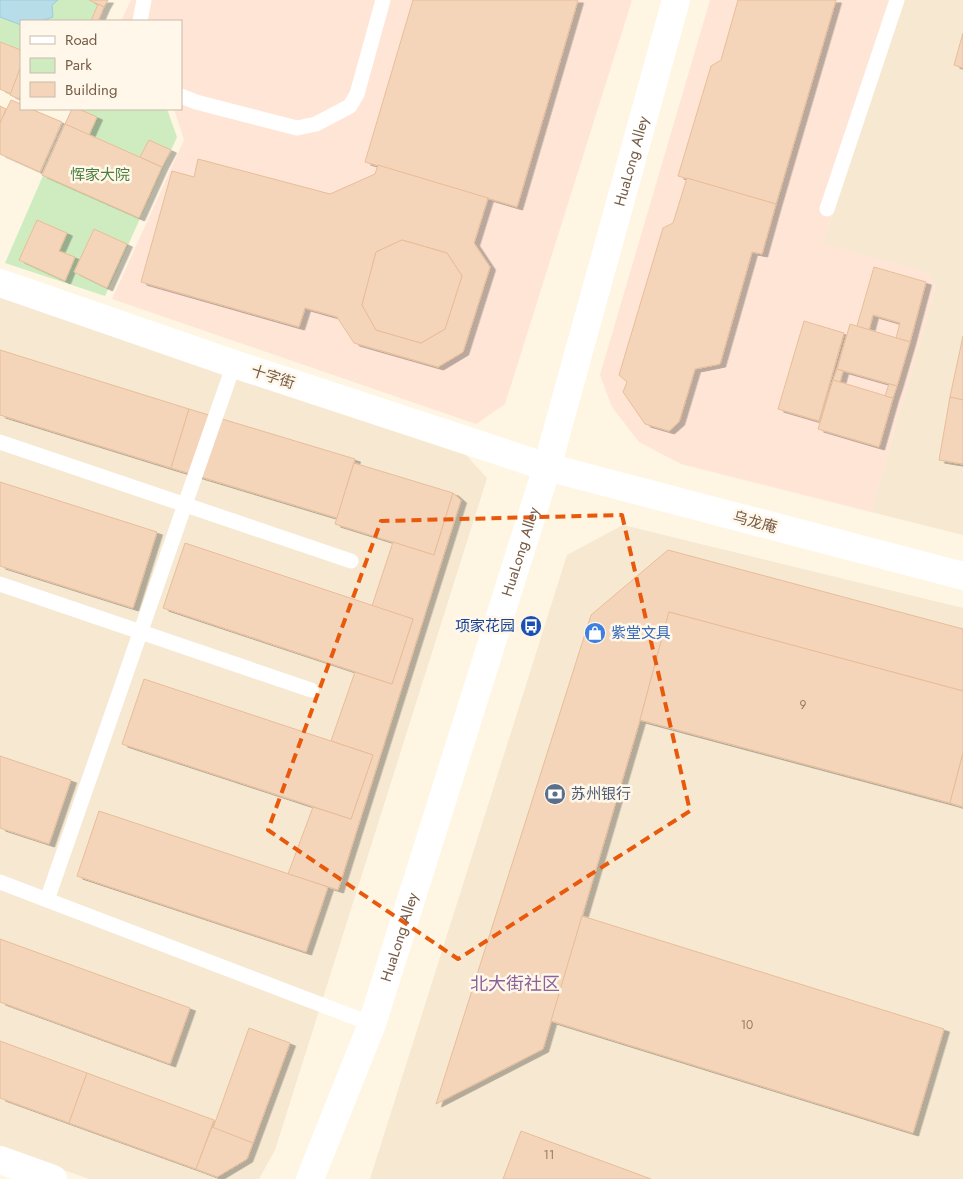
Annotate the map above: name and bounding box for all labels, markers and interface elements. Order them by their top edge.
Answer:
legend [20,20,182,110]
text: Road [65,29,97,51]
text: Park [65,54,92,76]
text: Building [65,79,117,101]
street label: HuaLong Alley [609,113,655,209]
park label: 恽家大院 [70,164,130,186]
street label: 十字街 [248,360,298,394]
street label: HuaLong Alley [496,504,545,599]
street label: 乌龙庵 [730,506,780,538]
bus stop icon: 项家花园 [519,614,543,638]
place label: 项家花园 [455,615,515,637]
shop icon: 紫堂文具 [583,621,607,645]
place label: 紫堂文具 [611,622,671,644]
house number: 9 [800,696,807,714]
bank icon: 苏州银行 [543,782,567,806]
place label: 苏州银行 [571,783,631,805]
street label: HuaLong Alley [375,889,424,985]
district label: 北大街社区 [470,971,560,997]
house number: 10 [741,1016,753,1034]
house number: 11 [544,1146,554,1164]

